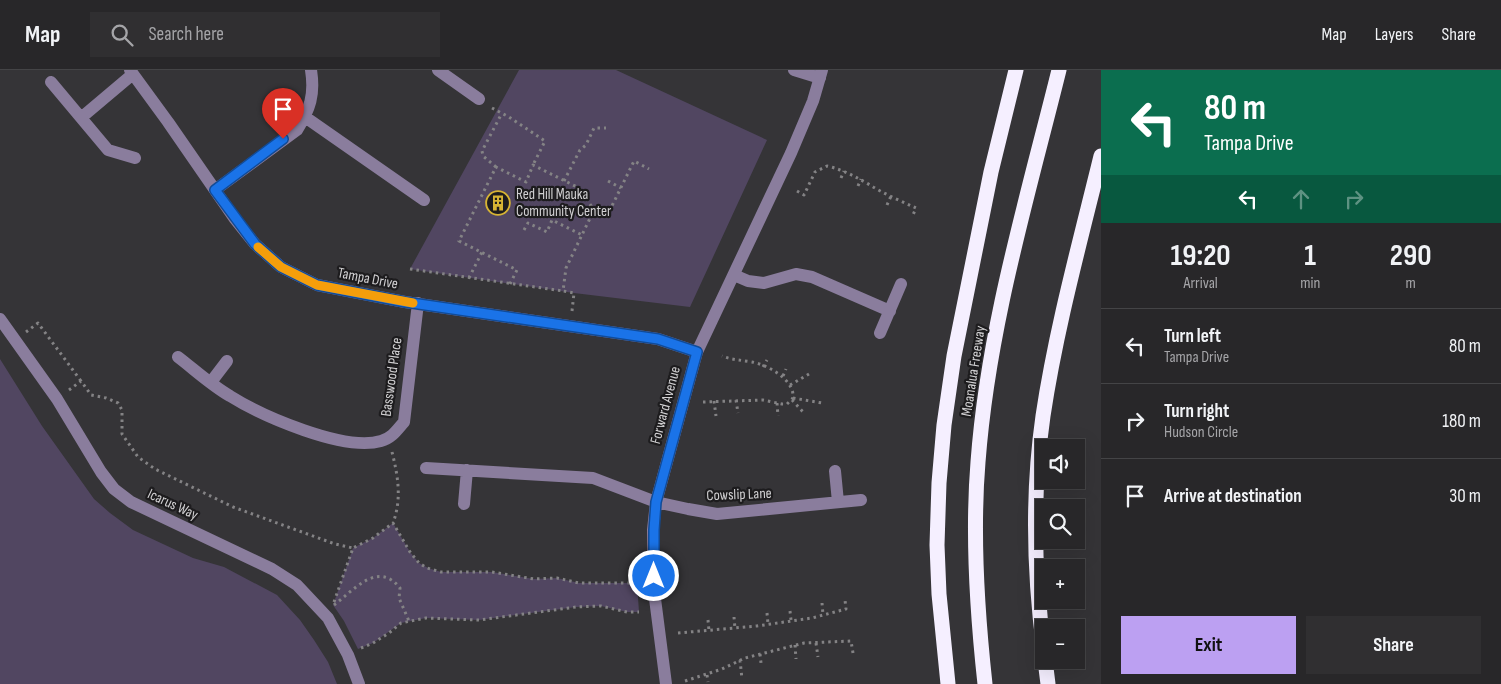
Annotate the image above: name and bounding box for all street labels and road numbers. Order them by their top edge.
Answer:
street label: Tampa Drive [336,263,400,294]
street label: Moanalua Freeway [957,324,990,418]
street label: Basswood Place [377,336,406,418]
street label: Forward Avenue [646,364,685,446]
street label: Icarus Way [144,484,201,525]
street label: Cowslip Lane [706,484,772,505]

